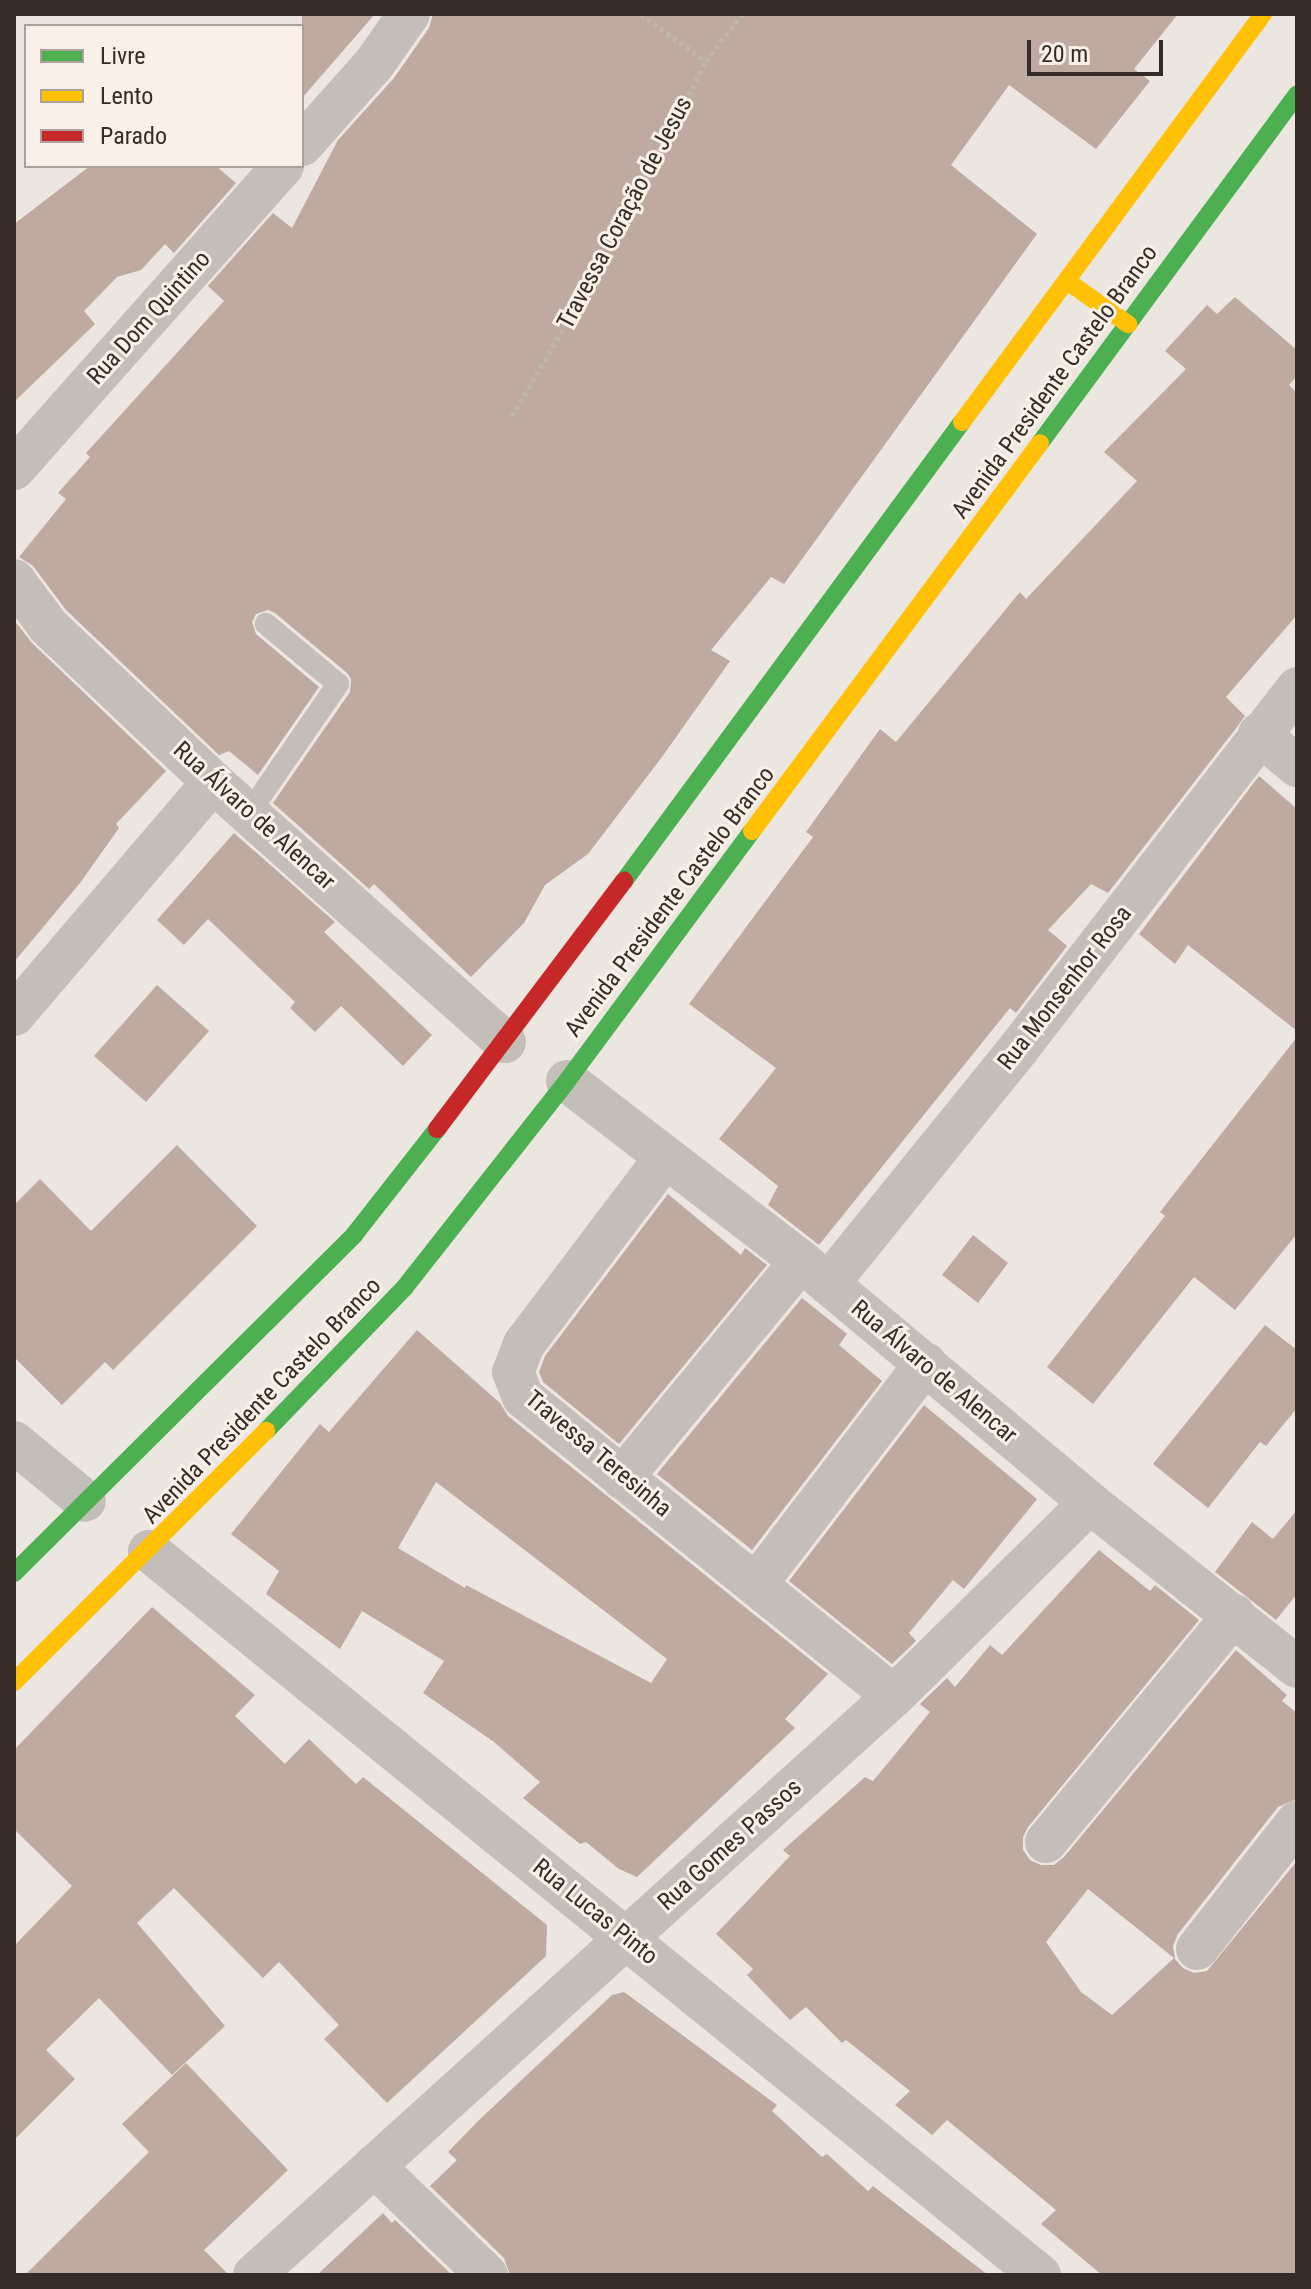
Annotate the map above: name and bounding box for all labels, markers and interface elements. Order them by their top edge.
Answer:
legend [24,24,304,168]
scale bar [1031,24,1167,74]
text: 20 m [1041,40,1088,68]
text: Livre [100,42,146,70]
text: Lento [100,82,153,110]
street label: Travessa Coração de Jesus [551,92,699,334]
text: Parado [100,122,167,150]
street label: Avenida Presidente Castelo Branco [946,240,1164,524]
street label: Rua Dom Quintino [81,245,217,391]
street label: Rua Álvaro de Alencar [167,736,341,896]
street label: Avenida Presidente Castelo Branco [559,761,781,1043]
street label: Rua Monsenhor Rosa [992,900,1138,1076]
street label: Avenida Presidente Castelo Branco [137,1272,387,1530]
street label: Rua Álvaro de Alencar [845,1294,1023,1450]
street label: Travessa Teresinha [519,1384,677,1524]
street label: Rua Gomes Passos [652,1773,808,1917]
street label: Rua Lucas Pinto [527,1853,663,1971]

